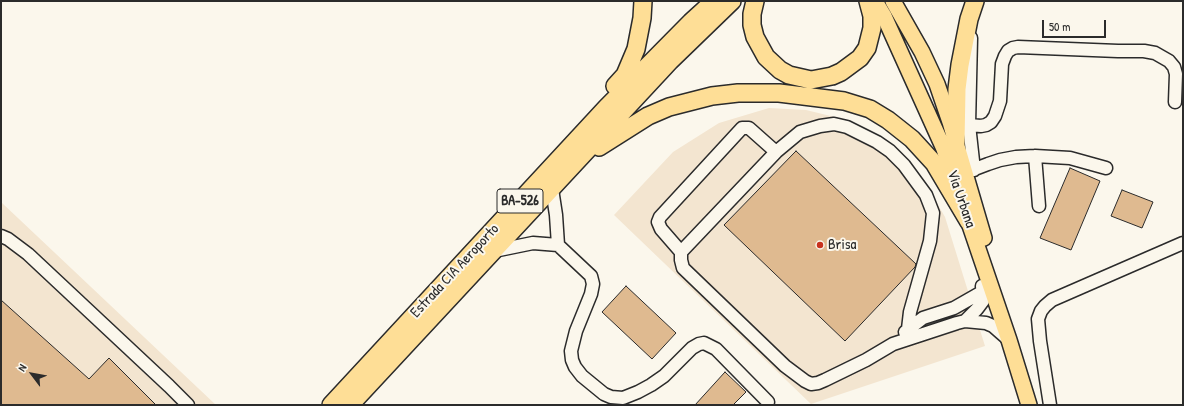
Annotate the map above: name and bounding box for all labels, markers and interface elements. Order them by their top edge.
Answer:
scale bar [1044,12,1108,38]
text: 50 m [1049,18,1070,35]
street label: Via Urbana [943,168,979,230]
road number: BA-526 [497,189,543,213]
street label: Estrada CIA Aeroporto [407,220,503,322]
place label: Brisa [828,236,856,254]
marker: Brisa [815,240,825,250]
north arrow [12,354,52,394]
text: N [14,361,29,374]

